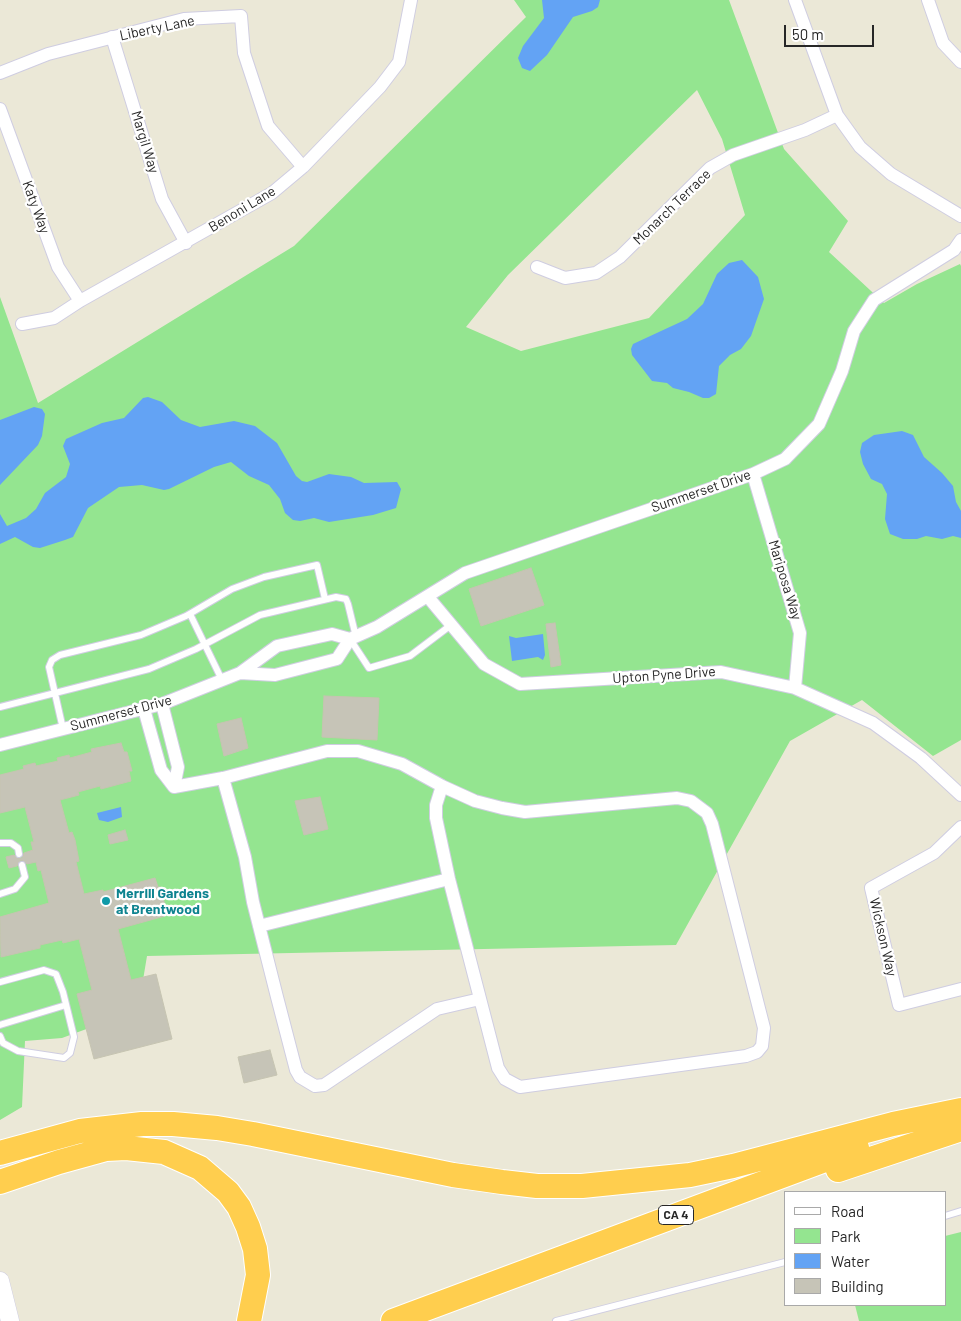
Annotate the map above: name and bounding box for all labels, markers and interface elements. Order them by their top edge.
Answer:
street label: Liberty Lane [118,12,196,44]
scale bar [786,15,876,47]
text: 50 m [792,25,824,43]
street label: Margil Way [128,109,162,175]
street label: Monarch Terrace [630,166,714,248]
street label: Katy Way [19,178,53,236]
street label: Benoni Lane [205,182,279,236]
street label: Summerset Drive [649,466,753,516]
street label: Mariposa Way [765,538,805,622]
street label: Upton Pyne Drive [612,663,716,687]
street label: Summerset Drive [68,691,174,735]
place label: Merrill Gardens at Brentwood [116,885,209,918]
marker: Merrill Gardens at Brentwood [100,895,112,907]
street label: Wickson Way [866,896,900,978]
legend [784,1191,946,1306]
text: Road [831,1202,864,1220]
road number: CA 4 [658,1206,694,1224]
text: Park [831,1227,860,1245]
text: Water [831,1252,870,1270]
text: Building [831,1277,884,1295]

